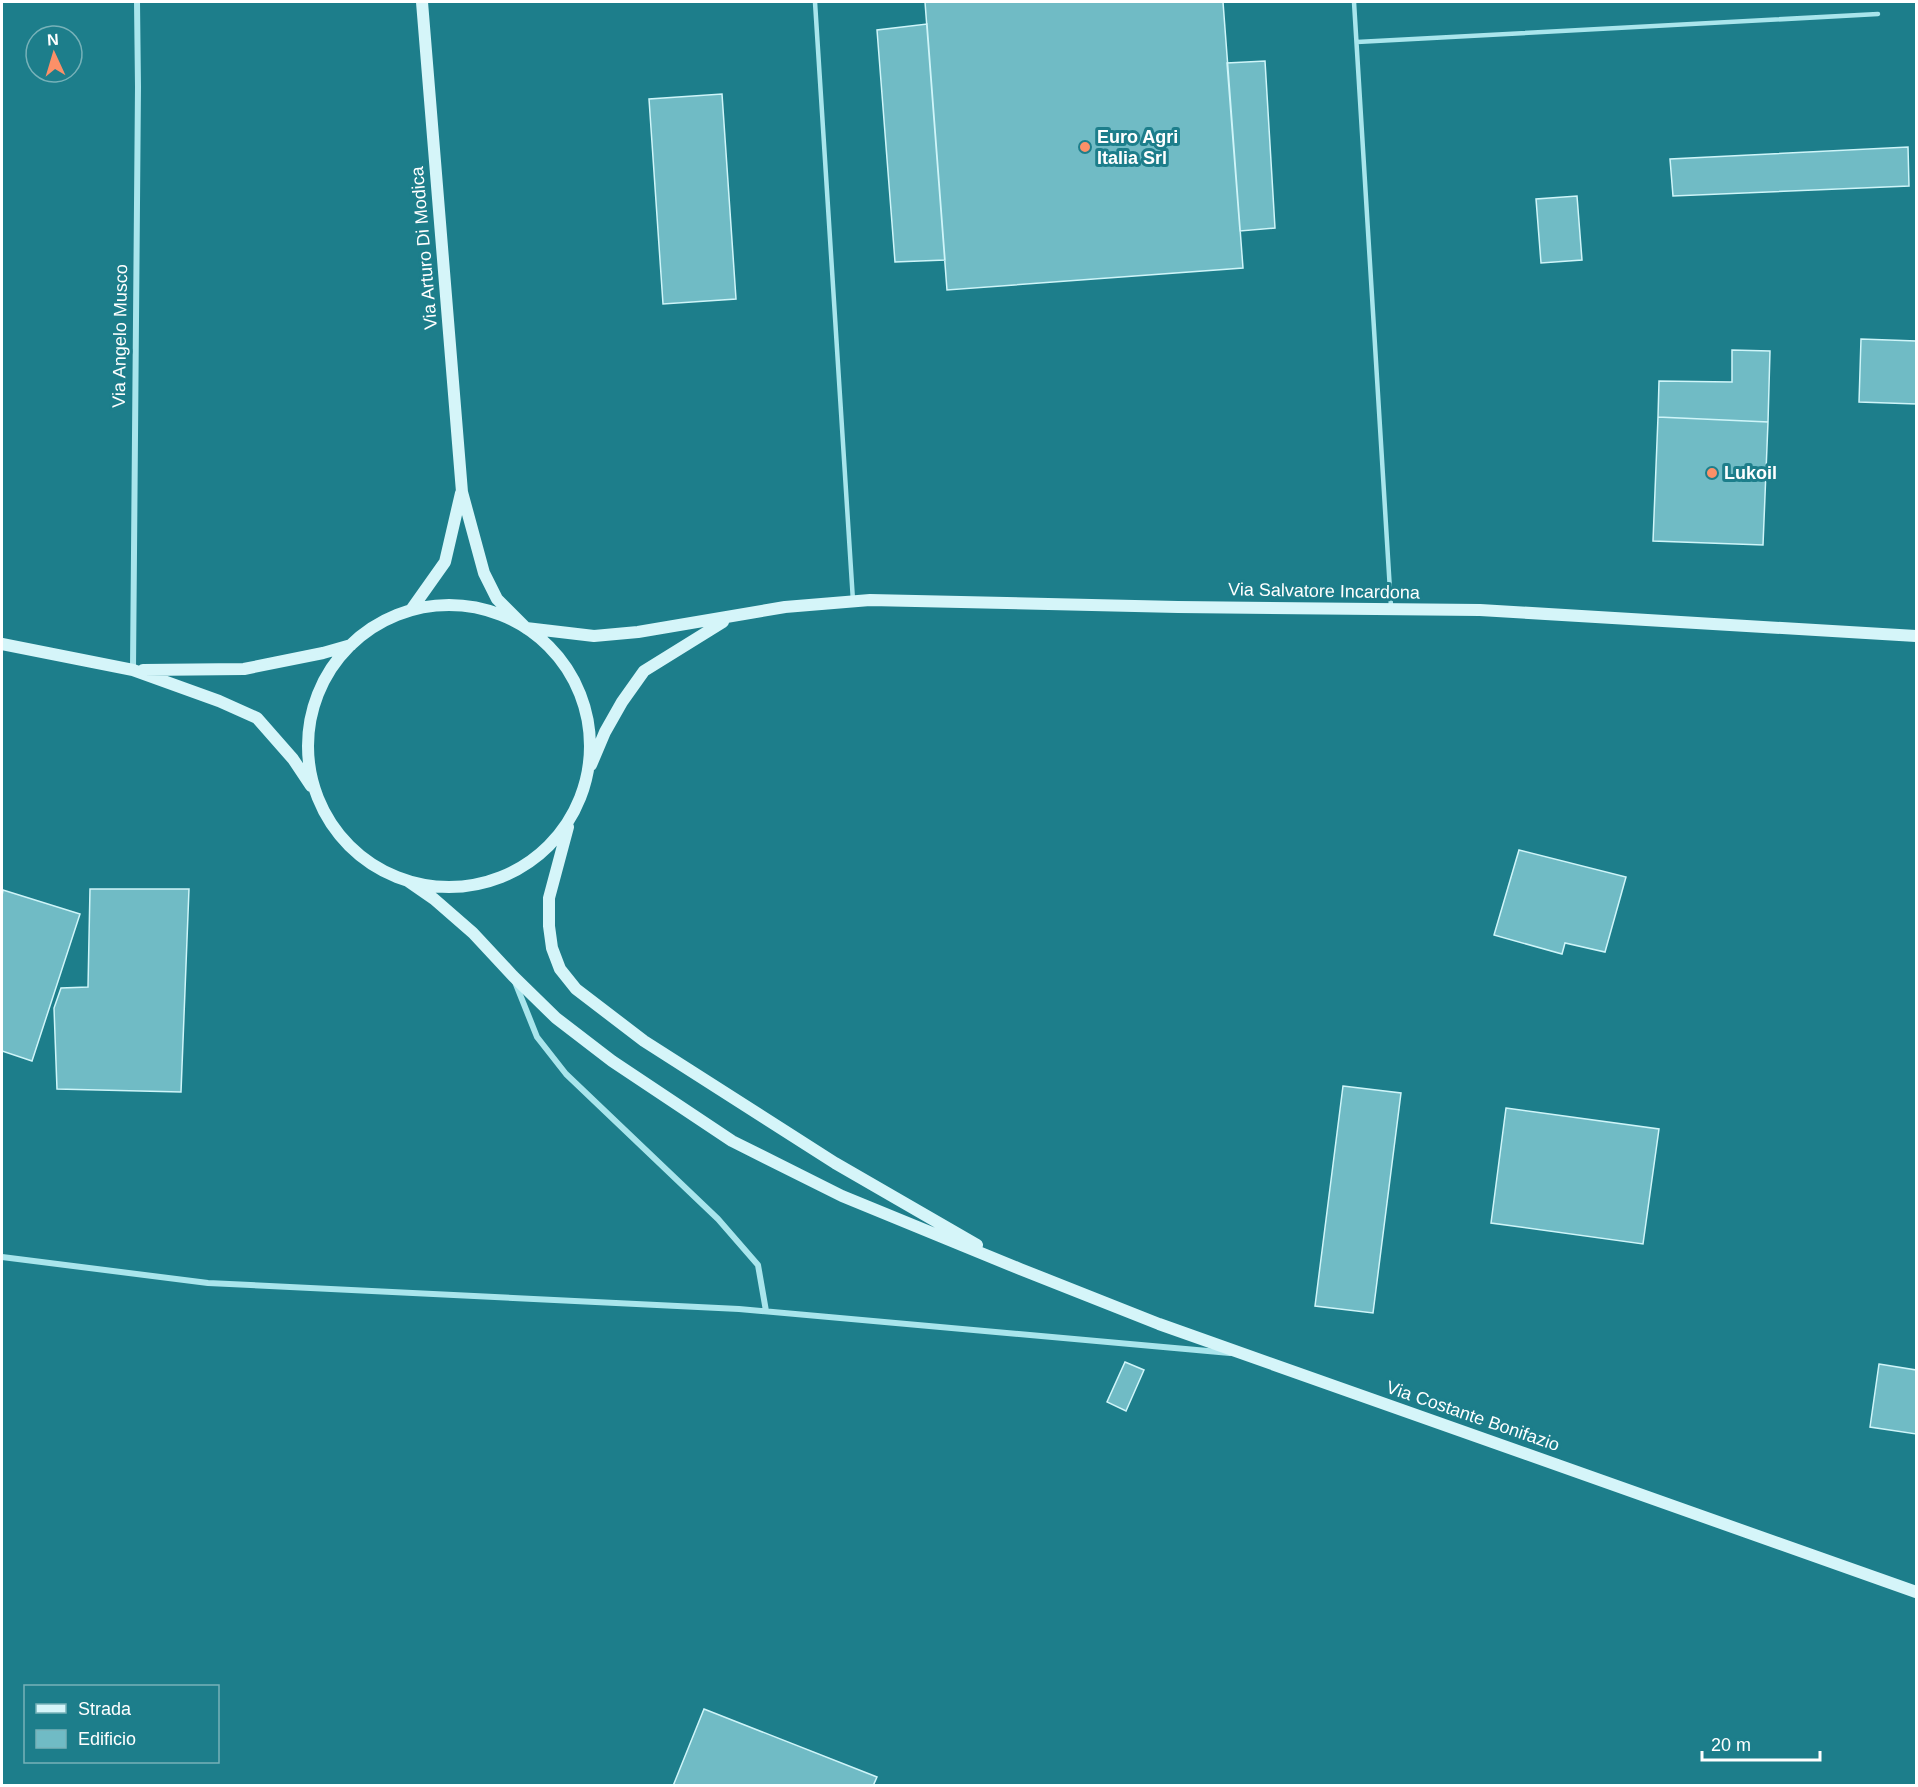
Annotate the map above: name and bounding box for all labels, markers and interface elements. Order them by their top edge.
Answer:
north arrow [24,24,84,84]
text: N [47,31,59,48]
place label: Euro Agri Italia Srl [1097,127,1178,168]
marker: Euro Agri Italia Srl [1078,140,1092,154]
street label: Via Arturo Di Modica [407,165,441,330]
street label: Via Angelo Musco [109,264,131,408]
place label: Lukoil [1724,463,1777,483]
marker: Lukoil [1705,466,1719,480]
street label: Via Salvatore Incardona [1228,579,1421,603]
street label: Via Costante Bonifazio [1384,1377,1562,1455]
legend [24,1685,219,1763]
text: Strada [78,1699,132,1719]
scale bar [1702,1724,1820,1762]
text: Edificio [78,1729,136,1749]
text: 20 m [1711,1735,1751,1755]

